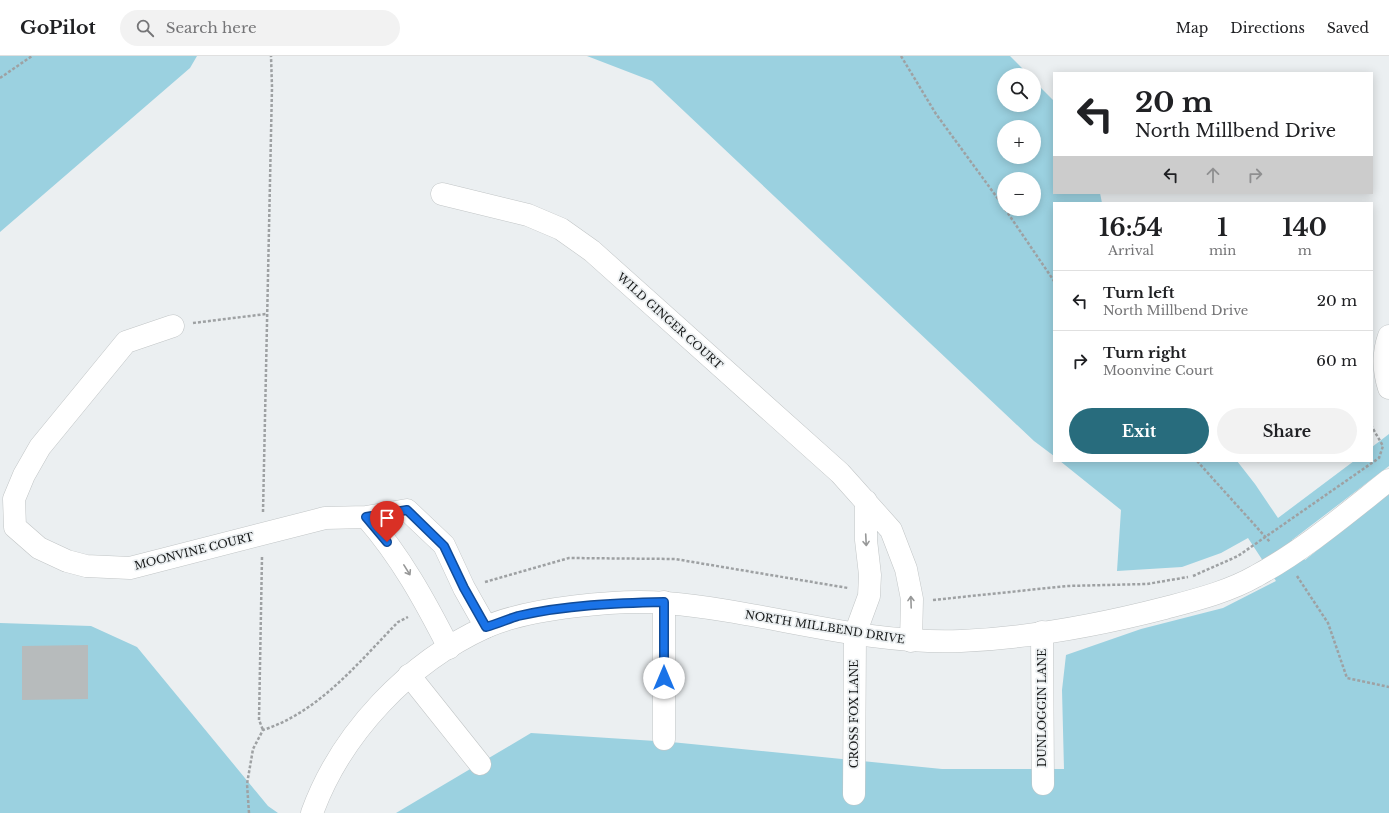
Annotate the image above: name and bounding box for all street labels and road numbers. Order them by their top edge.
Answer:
street label: WILD GINGER COURT [614,269,726,372]
street label: MOONVINE COURT [133,529,255,573]
street label: NORTH MILLBEND DRIVE [744,607,906,647]
street label: DUNLOGGIN LANE [1035,649,1049,767]
street label: CROSS FOX LANE [847,660,861,768]

